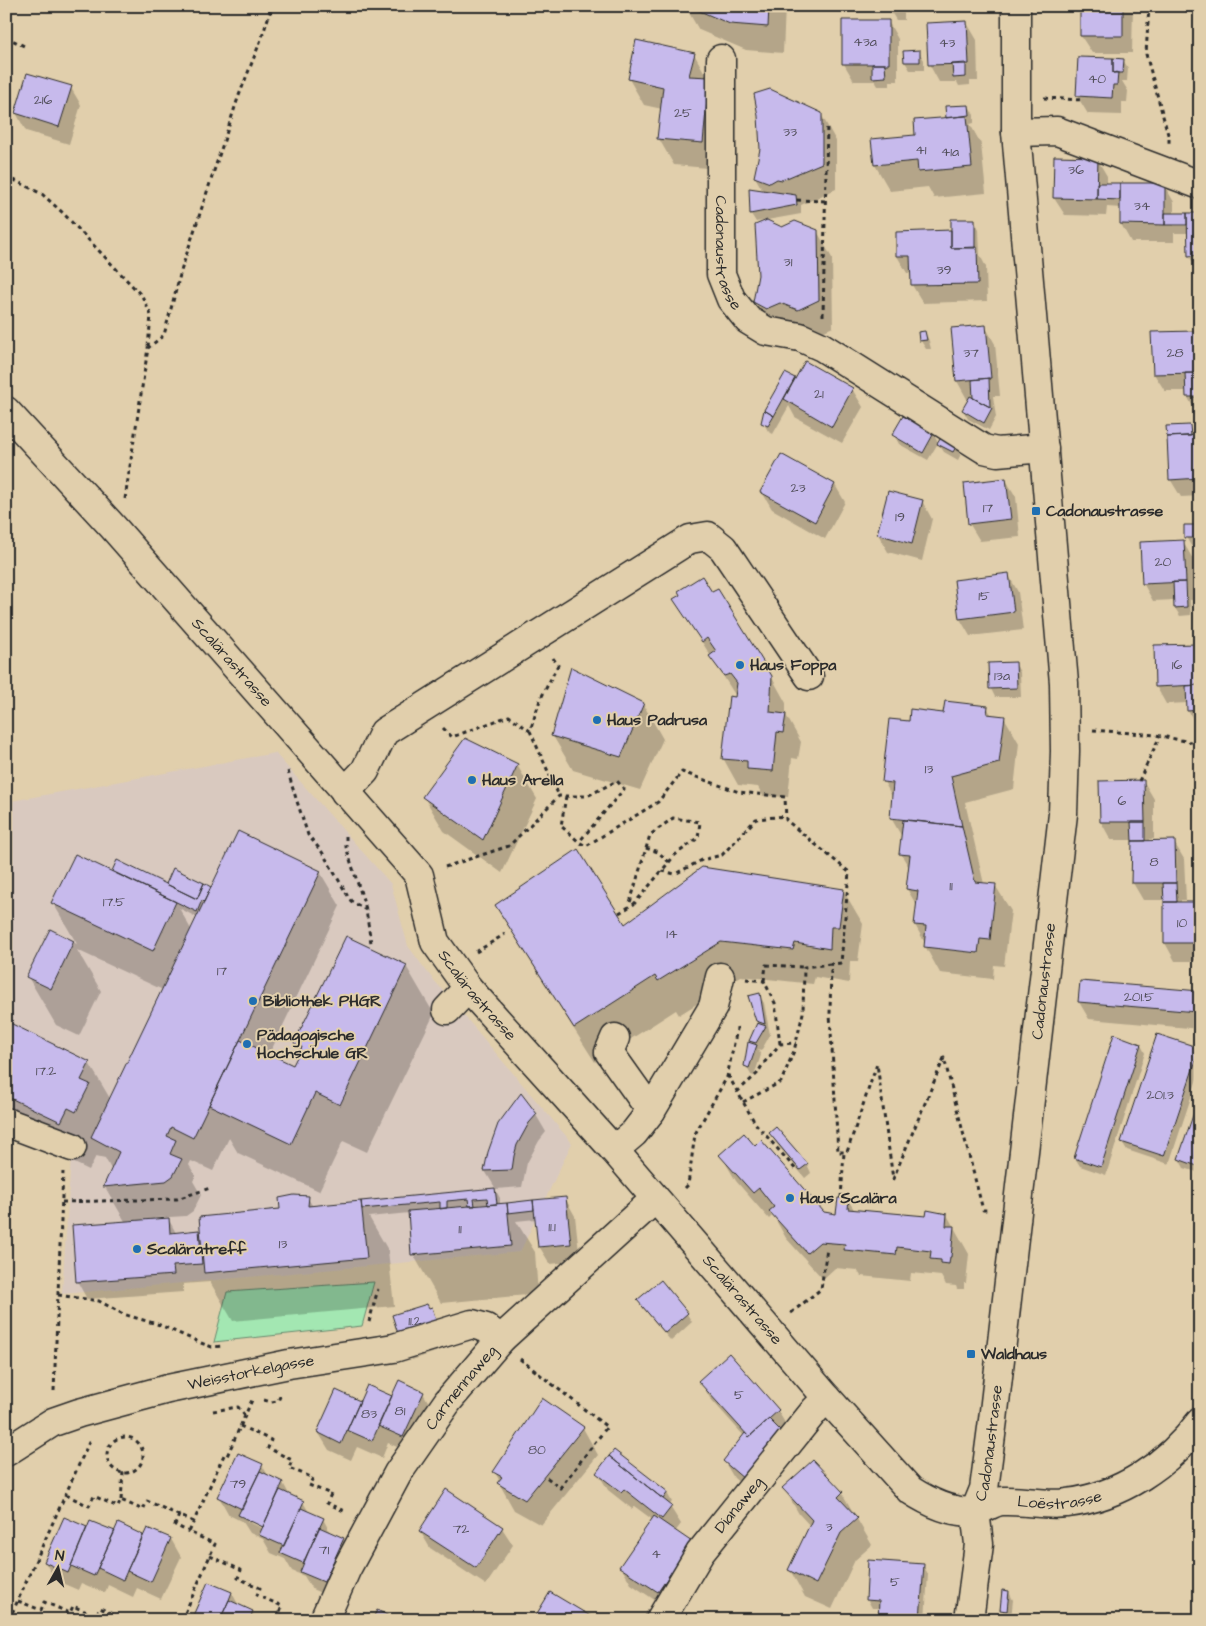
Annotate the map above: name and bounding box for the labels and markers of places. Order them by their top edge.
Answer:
place label: Cadonaustrasse [1046,500,1163,522]
marker: Cadonaustrasse [1030,505,1042,517]
place label: Haus Foppa [750,654,837,676]
marker: Haus Foppa [734,659,746,671]
place label: Haus Padrusa [607,709,708,731]
marker: Haus Padrusa [591,714,603,726]
place label: Haus Arella [482,769,564,791]
marker: Haus Arella [466,774,478,786]
place label: Bibliothek PHGR [263,990,381,1012]
marker: Bibliothek PHGR [247,995,259,1007]
place label: Pädagogische Hochschule GR [257,1024,368,1064]
marker: Pädagogische Hochschule GR [241,1038,253,1050]
place label: Haus Scalära [800,1187,897,1209]
marker: Haus Scalära [784,1192,796,1204]
place label: Scaläratreff [146,1238,247,1260]
marker: Scaläratreff [131,1243,143,1255]
place label: Waldhaus [980,1343,1047,1365]
marker: Waldhaus [965,1348,977,1360]

